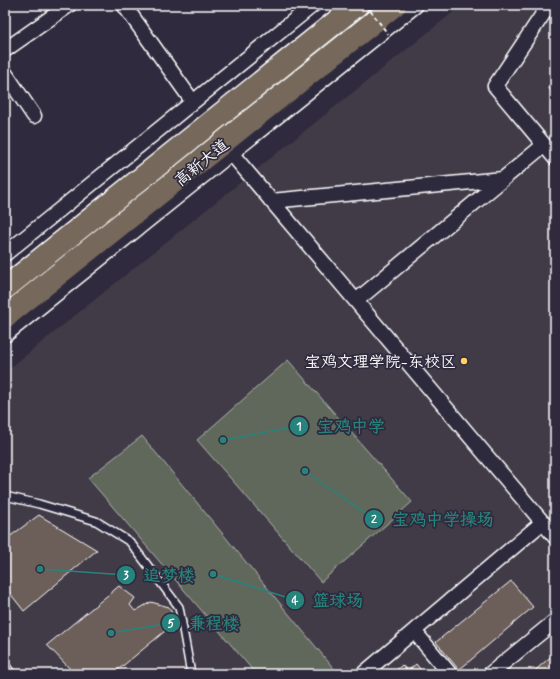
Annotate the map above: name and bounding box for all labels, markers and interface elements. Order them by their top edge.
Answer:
street label: 高新大道 [170,135,233,191]
place label: 宝鸡文理学院-东校区 [305,352,456,373]
marker: 宝鸡文理学院-东校区 [459,356,469,366]
callout: 宝鸡中学 [289,411,393,440]
text: 宝鸡中学 [317,416,385,438]
text: 1 [296,419,302,435]
callout: 宝鸡中学操场 [364,505,502,534]
text: 宝鸡中学操场 [392,509,494,531]
text: 2 [371,512,377,528]
callout: 追梦楼 [116,560,203,589]
text: 追梦楼 [144,565,195,587]
text: 3 [123,568,129,584]
callout: 篮球场 [285,586,372,615]
text: 篮球场 [313,590,364,612]
text: 4 [292,593,299,609]
callout: 兼程楼 [161,608,248,637]
text: 兼程楼 [189,613,240,635]
text: 5 [167,616,175,632]

